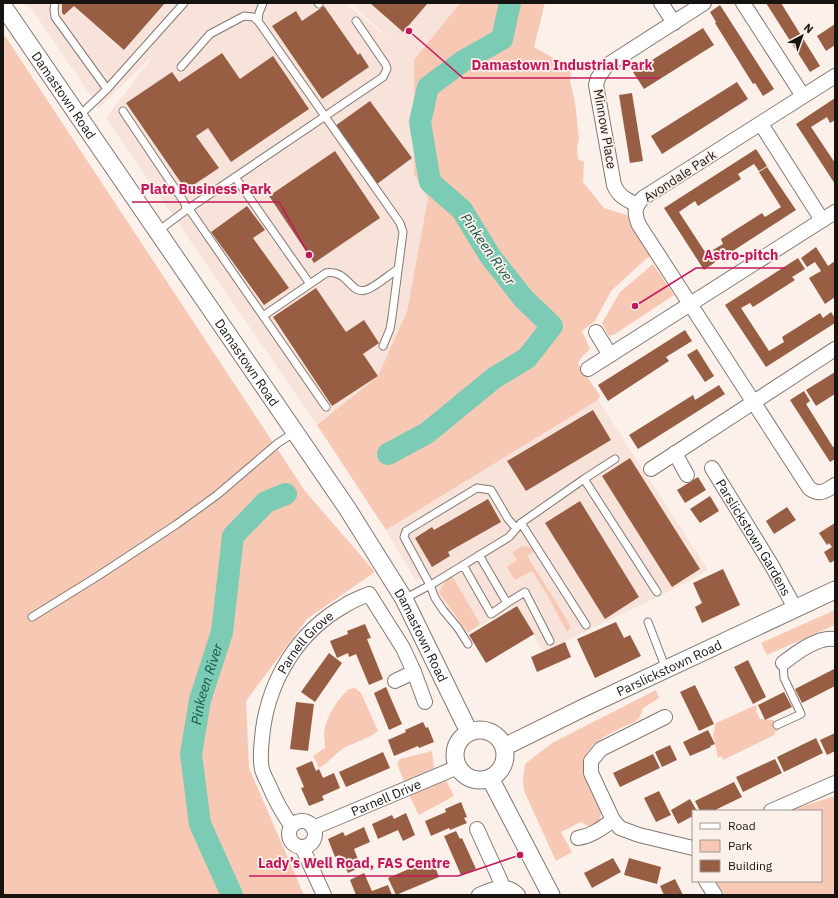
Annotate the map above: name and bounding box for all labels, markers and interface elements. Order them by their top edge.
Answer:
north arrow [782,16,822,56]
text: N [801,21,816,36]
street label: Damastown Road [28,48,100,142]
callout: Damastown Industrial Park [463,52,660,78]
text: Damastown Industrial Park [471,56,653,74]
street label: Minnow Place [590,88,620,170]
street label: Avondale Park [640,146,720,206]
callout: Plato Business Park [132,176,279,202]
text: Plato Business Park [141,180,272,198]
water label: Pinkeen River [457,210,520,289]
callout: Astro-pitch [696,242,786,268]
text: Astro-pitch [704,246,778,264]
street label: Damastown Road [211,315,283,409]
street label: Parslickstown Gardens [712,476,795,599]
street label: Damastown Road [391,585,452,685]
street label: Parnell Grove [273,607,337,677]
street label: Parslickstown Road [614,636,724,700]
water label: Pinkeen River [187,641,227,726]
street label: Parnell Drive [348,775,423,820]
legend [692,810,822,882]
text: Road [728,818,756,833]
text: Park [728,838,753,853]
callout: Lady’s Well Road, FAS Centre [249,850,458,876]
text: Lady’s Well Road, FAS Centre [258,854,450,872]
text: Building [728,858,773,873]

